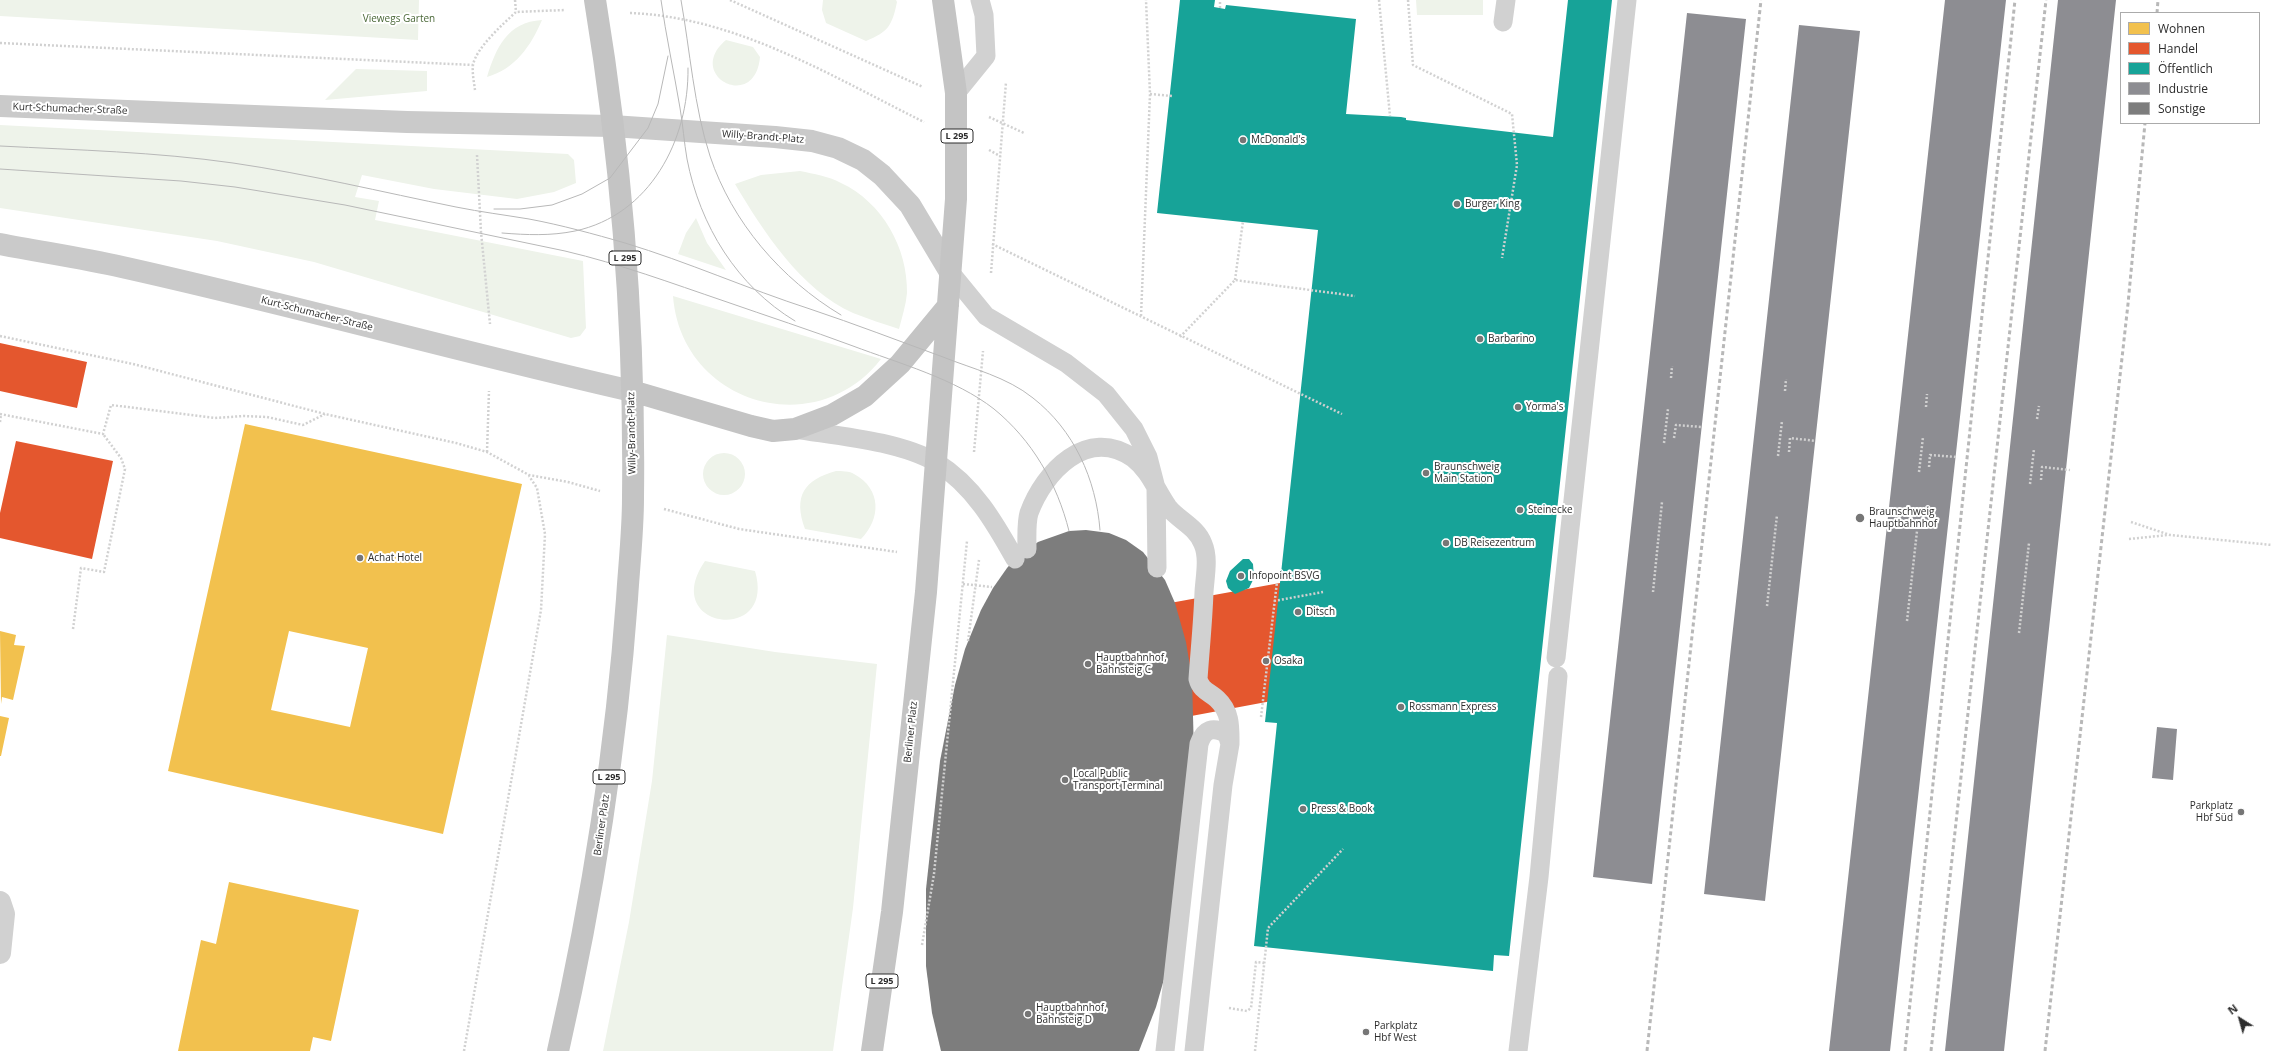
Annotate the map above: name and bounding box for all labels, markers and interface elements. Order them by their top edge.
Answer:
legend [2120,12,2260,124]
park label: Viewegs Garten [363,13,435,25]
text: Wohnen [2158,20,2205,37]
text: Handel [2158,40,2198,57]
text: Öffentlich [2158,60,2213,77]
text: Industrie [2158,80,2208,97]
text: Sonstige [2158,100,2205,117]
street label: Kurt-Schumacher-Straße [12,101,128,117]
street label: Willy-Brandt-Platz [721,128,805,146]
road number: L 295 [941,129,973,143]
place label: McDonald's [1251,134,1305,146]
marker: McDonald's [1238,135,1248,145]
place label: Burger King [1465,198,1520,210]
marker: Burger King [1452,199,1462,209]
road number: L 295 [609,251,641,265]
street label: Kurt-Schumacher-Straße [260,294,374,334]
place label: Barbarino [1488,333,1535,345]
marker: Barbarino [1475,334,1485,344]
street label: Willy-Brandt-Platz [625,392,639,474]
place label: Yorma's [1526,401,1563,413]
marker: Yorma's [1513,402,1523,412]
place label: Braunschweig Main Station [1434,461,1499,484]
marker: Braunschweig Main Station [1421,468,1431,478]
place label: Steinecke [1528,504,1573,516]
marker: Steinecke [1515,505,1525,515]
place label: Braunschweig Hauptbahnhof [1869,506,1937,530]
marker: Braunschweig Hauptbahnhof [1854,512,1866,524]
place label: DB Reisezentrum [1454,537,1534,549]
marker: DB Reisezentrum [1441,538,1451,548]
place label: Achat Hotel [368,552,422,564]
marker: Achat Hotel [355,553,365,563]
place label: Infopoint BSVG [1249,570,1319,582]
marker: Infopoint BSVG [1236,571,1246,581]
place label: Ditsch [1306,606,1335,618]
marker: Ditsch [1293,607,1303,617]
place label: Hauptbahnhof, Bahnsteig C [1096,652,1167,676]
place label: Osaka [1274,655,1303,667]
marker: Osaka [1261,656,1271,666]
marker: Hauptbahnhof, Bahnsteig C [1083,659,1093,669]
street label: Berliner Platz [902,701,920,763]
place label: Rossmann Express [1409,701,1497,713]
marker: Rossmann Express [1396,702,1406,712]
place label: Local Public Transport Terminal [1073,768,1163,792]
road number: L 295 [593,770,625,784]
marker: Local Public Transport Terminal [1060,775,1070,785]
street label: Berliner Platz [592,793,612,857]
place label: Parkplatz Hbf Süd [2190,800,2233,824]
place label: Press & Book [1311,803,1372,815]
marker: Press & Book [1298,804,1308,814]
marker: Parkplatz Hbf Süd [2236,807,2246,817]
road number: L 295 [866,974,898,988]
north arrow [2220,999,2260,1039]
text: N [2224,1000,2241,1018]
place label: Hauptbahnhof, Bahnsteig D [1036,1002,1107,1026]
marker: Hauptbahnhof, Bahnsteig D [1023,1009,1033,1019]
place label: Parkplatz Hbf West [1374,1020,1417,1044]
marker: Parkplatz Hbf West [1361,1027,1371,1037]

